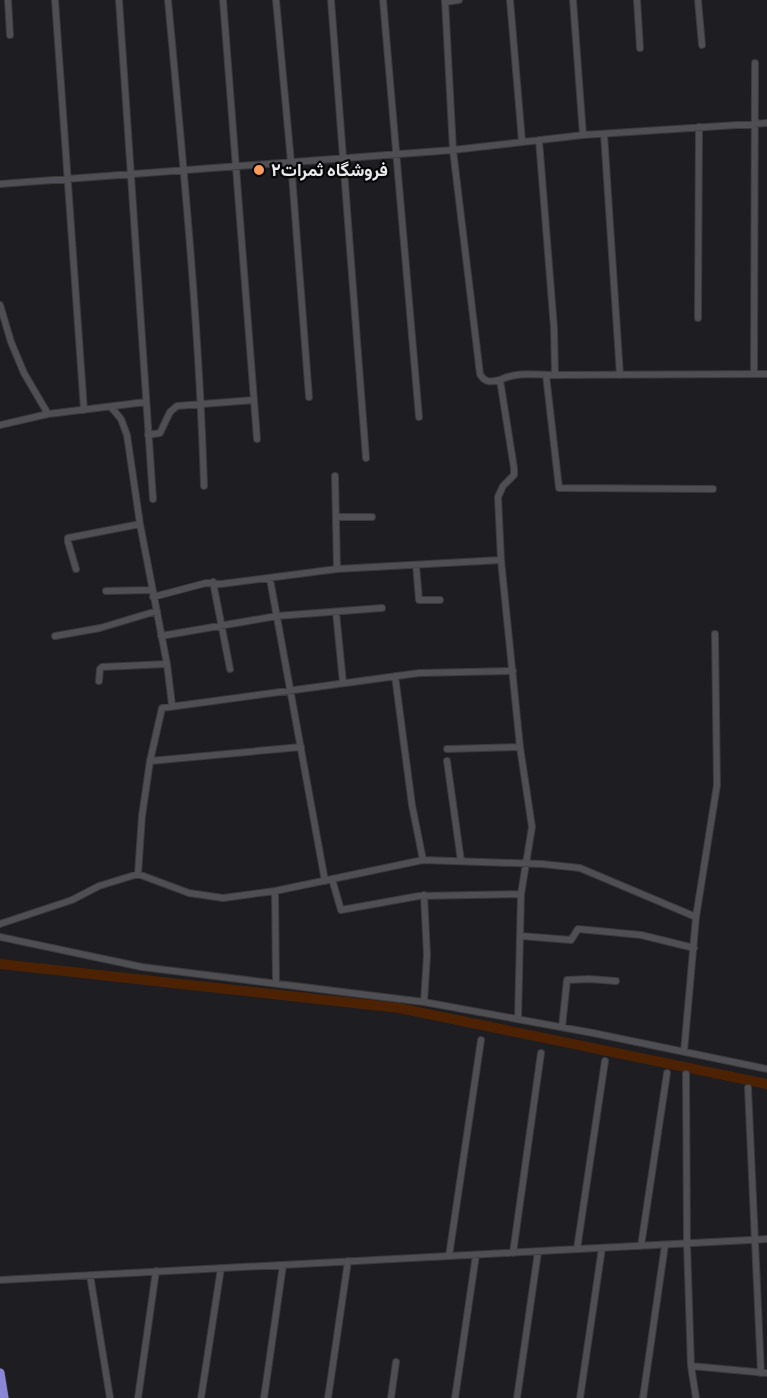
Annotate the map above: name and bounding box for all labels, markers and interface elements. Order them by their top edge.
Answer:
place label: فروشگاه ثمرات٢ [271,158,388,183]
marker: فروشگاه ثمرات٢ [252,163,266,177]

